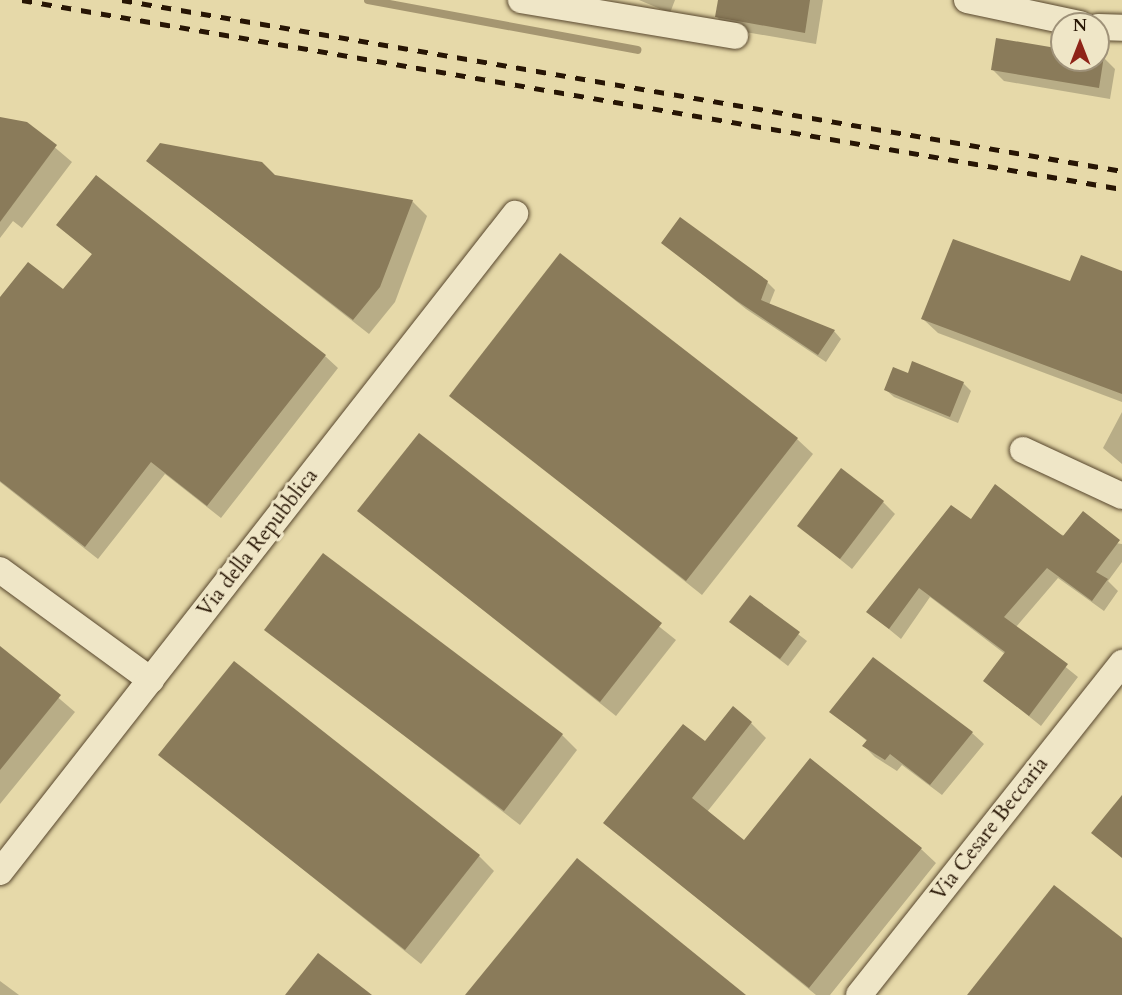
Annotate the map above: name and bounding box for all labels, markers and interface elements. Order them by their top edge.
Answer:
north arrow [1050,12,1110,72]
text: N [1073,15,1087,37]
street label: Via della Repubblica [192,464,324,622]
street label: Via Cesare Beccaria [926,752,1054,906]

